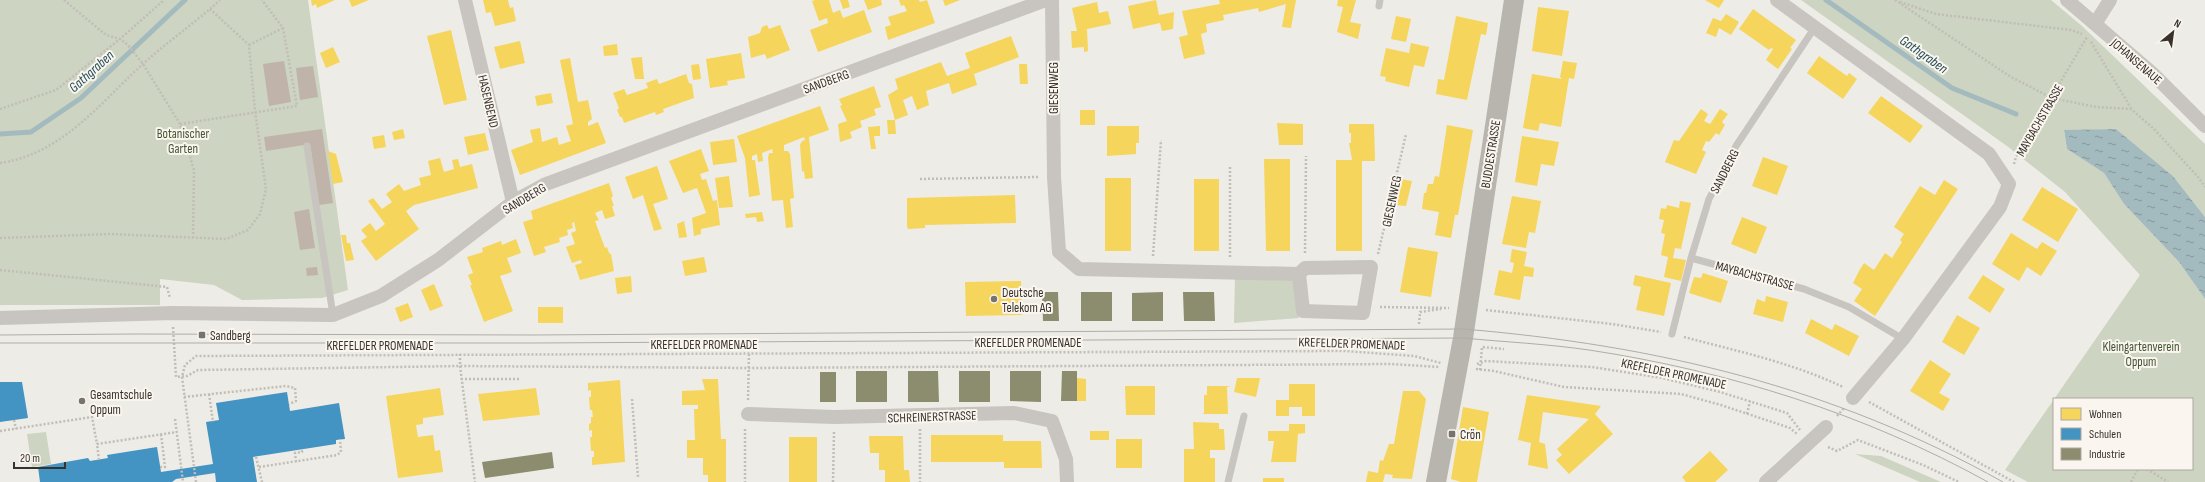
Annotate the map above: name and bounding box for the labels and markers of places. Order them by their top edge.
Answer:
place label: Deutsche Telekom AG [1002,285,1052,316]
marker: Deutsche Telekom AG [989,294,999,304]
place label: Sandberg [210,328,251,344]
marker: Sandberg [197,330,207,340]
place label: Gesamtschule Oppum [90,387,152,418]
marker: Gesamtschule Oppum [77,396,87,406]
place label: Crön [1460,427,1481,443]
marker: Crön [1447,429,1457,439]

